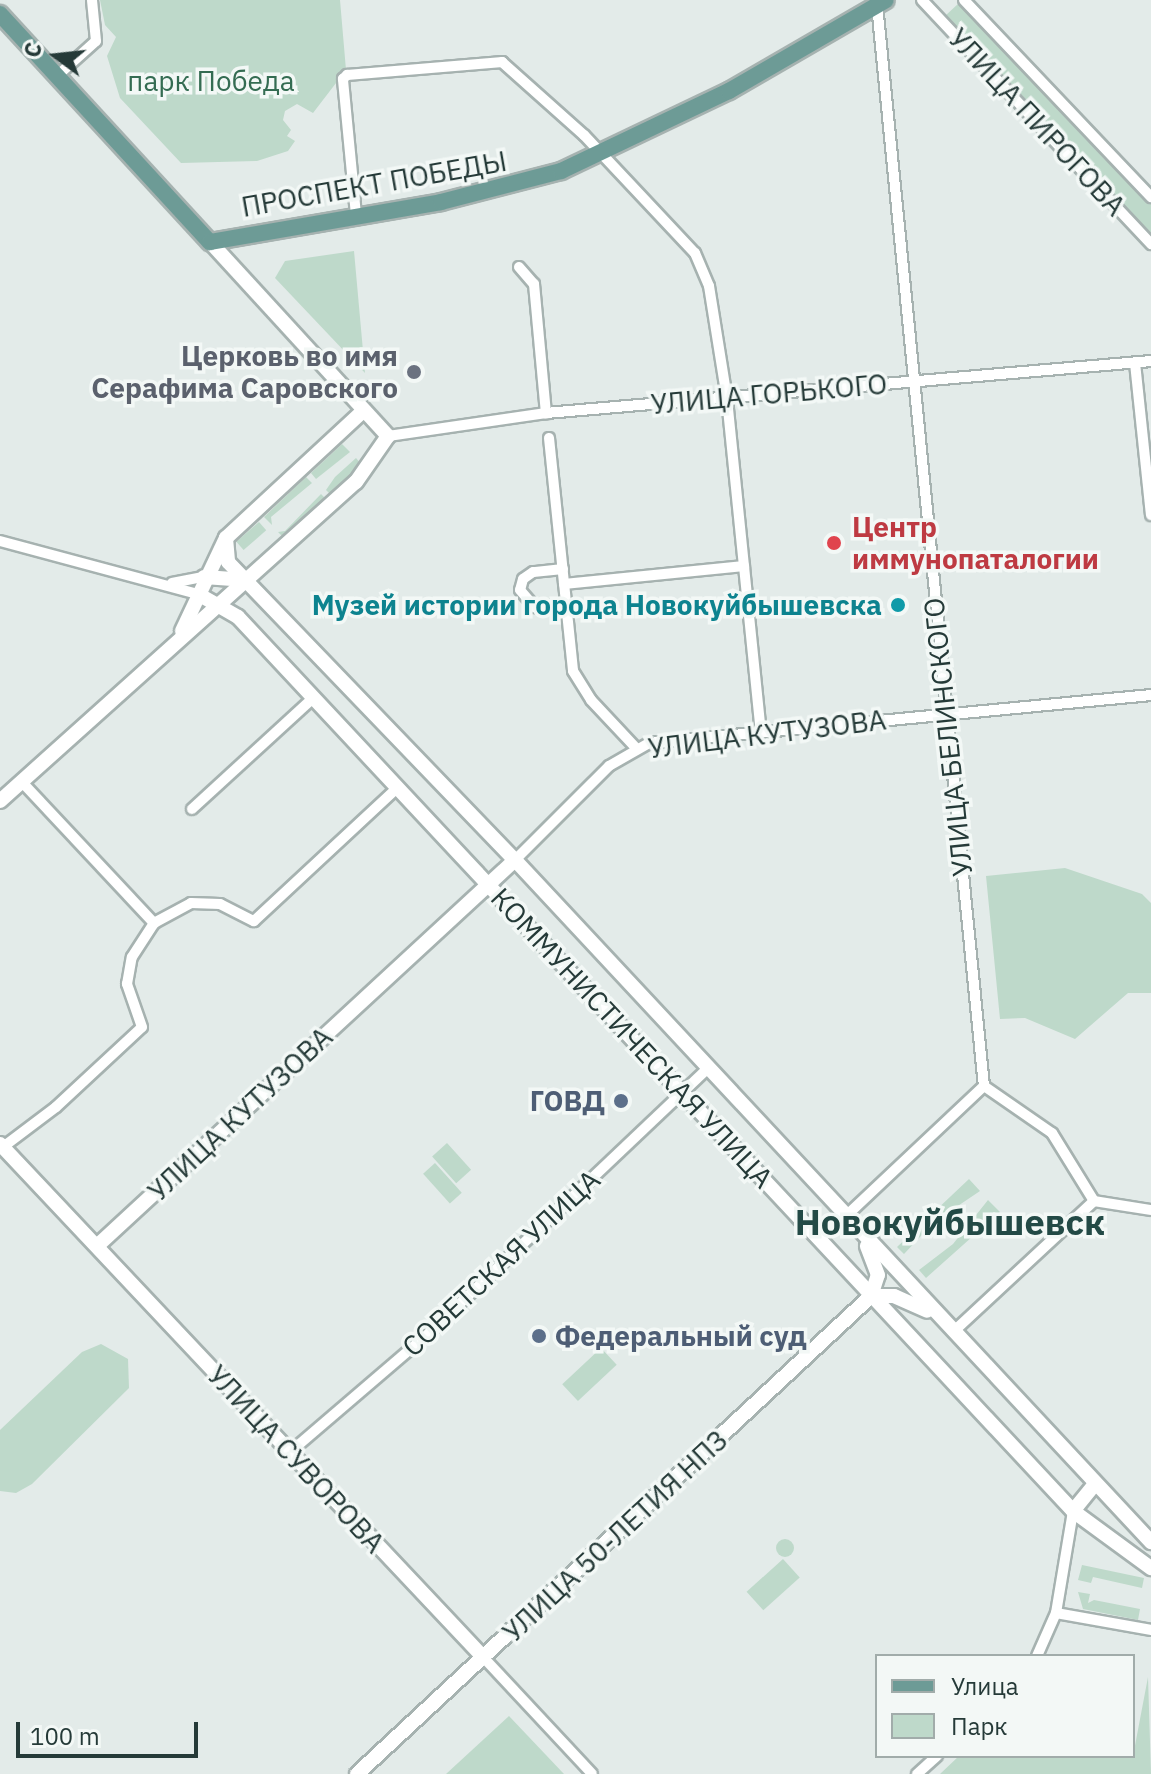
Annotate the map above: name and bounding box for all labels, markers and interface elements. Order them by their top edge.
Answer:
north arrow [16,16,96,96]
street label: УЛИЦА ПИРОГОВА [942,21,1132,223]
text: С [16,39,48,60]
park label: парк Победa [127,64,295,98]
street label: ПРОСПЕКТ ПОБЕДЫ [239,144,509,224]
place label: Церковь во имя Серафима Саровского [91,339,398,405]
marker: Церковь во имя Серафима Саровского [405,363,423,381]
street label: УЛИЦА ГОРЬКОГО [649,367,889,421]
place label: Центр иммунопаталогии [852,510,1099,576]
marker: Центр иммунопаталогии [823,532,845,554]
place label: Музей истории города Новокуйбышевска [312,588,882,622]
marker: Музей истории города Новокуйбышевска [889,596,907,614]
street label: УЛИЦА БЕЛИНСКОГО [917,596,979,878]
street label: УЛИЦА КУТУЗОВА [646,703,888,765]
street label: КОММУНИСТИЧЕСКАЯ УЛИЦА [484,881,780,1195]
street label: УЛИЦА КУТУЗОВА [141,1020,339,1208]
place label: ГОВД [530,1084,605,1118]
marker: ГОВД [612,1092,630,1110]
street label: СОВЕТСКАЯ УЛИЦА [395,1163,607,1363]
district label: Новокуйбышевск [795,1200,1105,1244]
place label: Федеральный суд [555,1319,807,1353]
marker: Федеральный суд [530,1327,548,1345]
street label: УЛИЦА СУВОРОВА [200,1358,392,1560]
street label: УЛИЦА 50-ЛЕТИЯ НПЗ [496,1423,734,1649]
legend [875,1654,1135,1758]
text: Улица [951,1670,1019,1702]
scale bar [20,1706,202,1756]
text: Парк [951,1710,1008,1742]
text: 100 m [30,1720,100,1752]

